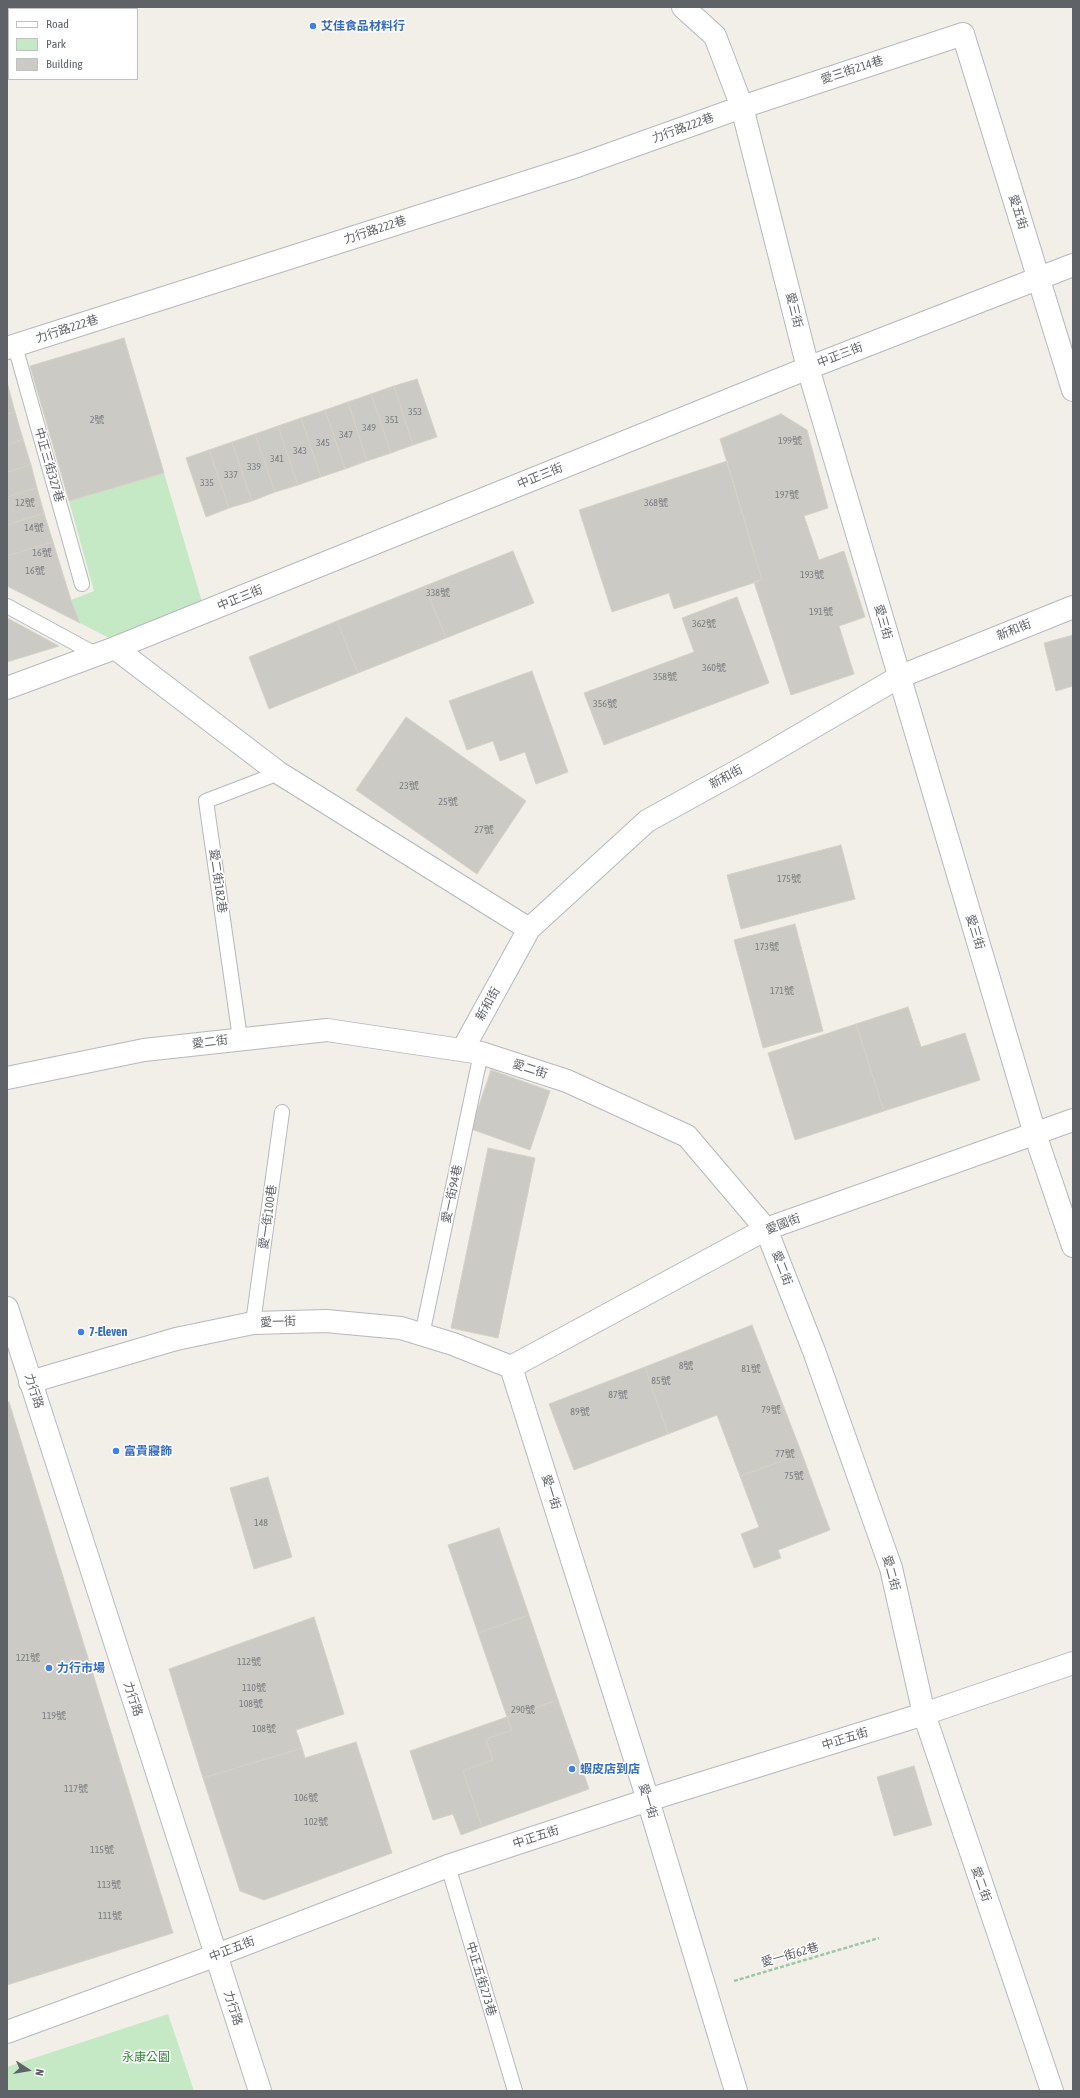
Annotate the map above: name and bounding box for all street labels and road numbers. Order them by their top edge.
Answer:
street label: 愛三街214巷 [819,53,885,87]
street label: 力行路222巷 [650,110,716,146]
street label: 愛五街 [1006,193,1030,231]
street label: 力行路222巷 [342,213,408,247]
street label: 愛三街 [783,291,805,329]
street label: 力行路222巷 [34,312,100,346]
street label: 中正三街 [815,340,865,370]
street label: 中正三街327巷 [31,426,67,504]
street label: 中正三街 [515,460,565,492]
street label: 中正三街 [215,582,265,614]
street label: 愛三街 [871,603,895,641]
street label: 新和街 [995,617,1033,643]
street label: 新和街 [707,762,745,792]
street label: 愛二街182巷 [206,848,230,914]
street label: 愛三街 [963,913,987,951]
street label: 新和街 [473,985,503,1023]
street label: 愛二街 [191,1033,229,1051]
street label: 愛二街 [511,1057,549,1081]
street label: 愛一街94巷 [439,1164,465,1224]
street label: 愛一街100巷 [256,1184,280,1250]
street label: 愛國街 [764,1211,802,1237]
street label: 愛二街 [769,1249,795,1287]
street label: 愛一街 [260,1314,296,1330]
street label: 力行路 [22,1372,46,1410]
street label: 愛一街 [539,1473,563,1511]
street label: 愛二街 [879,1554,903,1592]
street label: 力行路 [121,1680,145,1718]
street label: 中正五街 [820,1725,870,1753]
street label: 愛一街 [636,1782,660,1820]
street label: 中正五街 [511,1823,561,1851]
street label: 愛二街 [968,1865,994,1903]
street label: 中正五街 [207,1934,257,1964]
street label: 中正五街273巷 [463,1940,499,2018]
street label: 愛一街62巷 [760,1940,820,1970]
street label: 力行路 [221,1989,245,2027]

